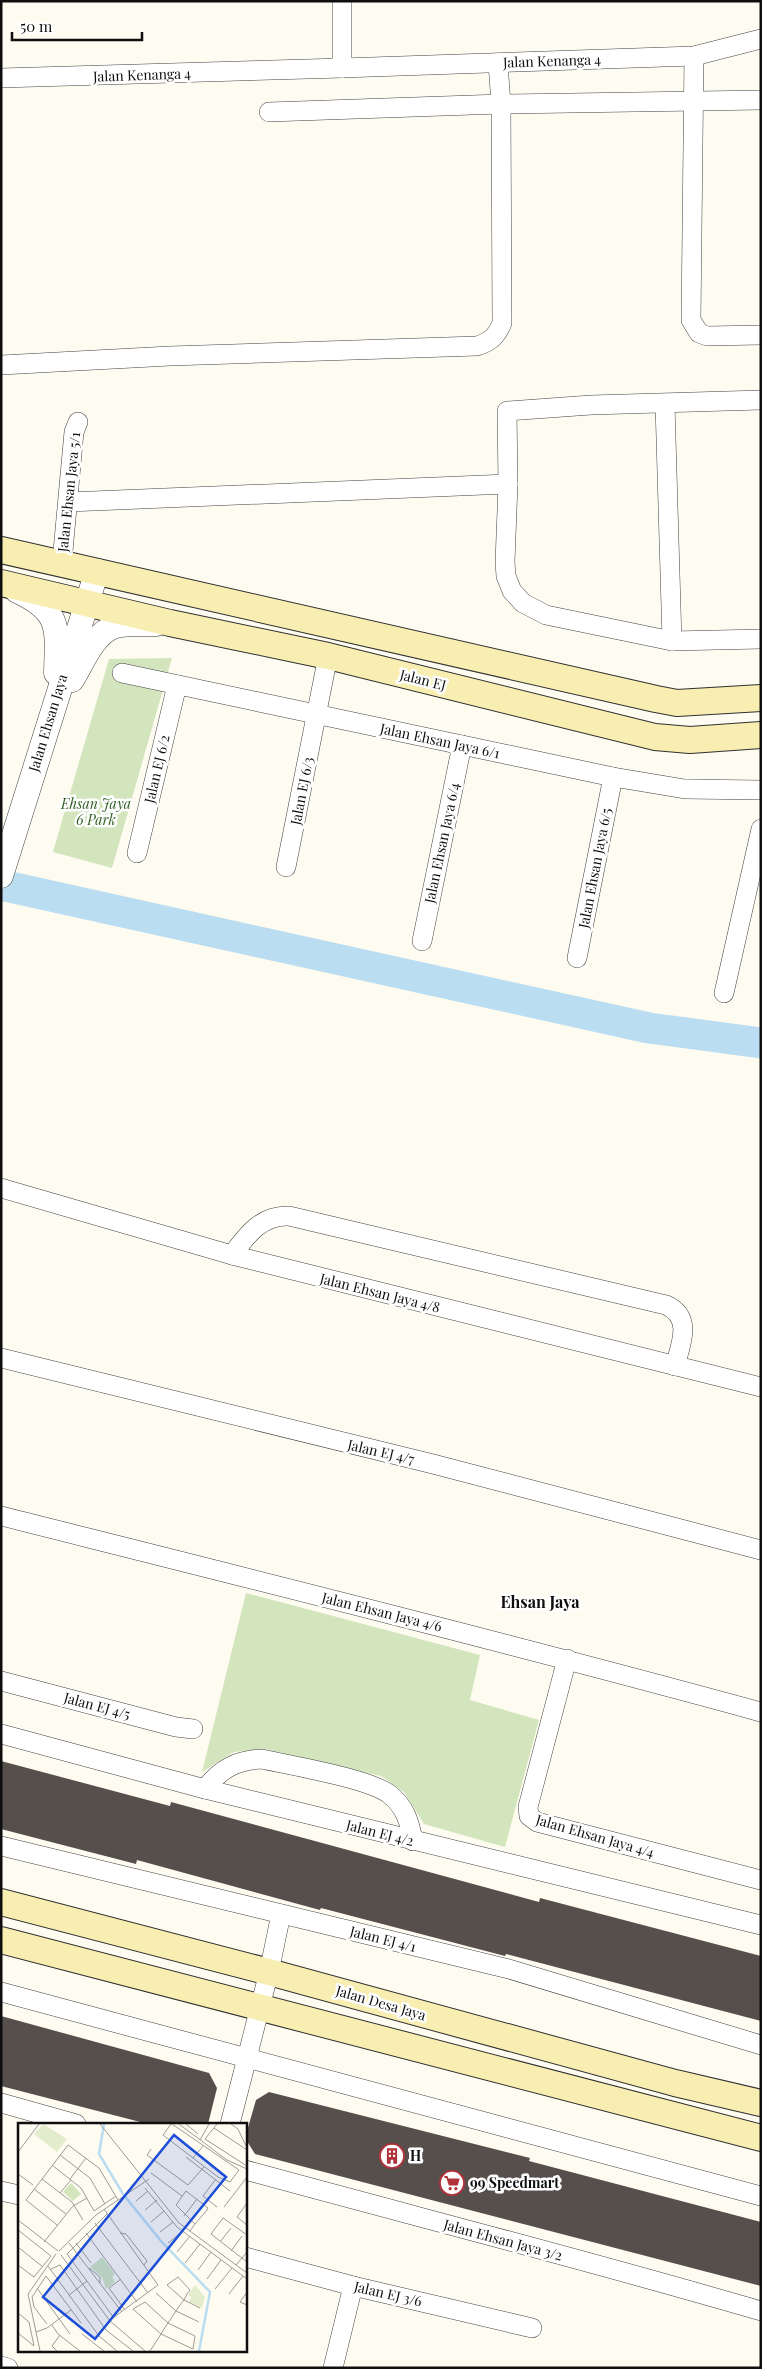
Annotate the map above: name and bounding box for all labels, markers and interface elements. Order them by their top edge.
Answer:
scale bar [12,10,142,42]
text: 50 m [20,16,53,36]
street label: Jalan Kenanga 4 [502,49,601,72]
street label: Jalan Kenanga 4 [92,63,191,86]
street label: Jalan Ehsan Jaya 5/1 [53,431,84,554]
street label: Jalan EJ [397,664,449,695]
street label: Jalan Ehsan Jaya [23,672,71,775]
street label: Jalan Ehsan Jaya 6/1 [378,718,502,762]
street label: Jalan EJ 6/2 [139,733,174,806]
street label: Jalan EJ 6/3 [285,755,317,828]
street label: Jalan Ehsan Jaya 6/4 [419,781,464,906]
park label: Ehsan Jaya 6 Park [60,794,131,829]
street label: Jalan Ehsan Jaya 6/5 [573,806,616,931]
street label: Jalan Ehsan Jaya 4/8 [317,1268,442,1317]
street label: Jalan EJ 4/7 [345,1434,417,1469]
street label: Jalan Ehsan Jaya 4/6 [319,1587,444,1636]
district label: Ehsan Jaya [500,1591,580,1612]
street label: Jalan EJ 4/5 [61,1687,133,1724]
street label: Jalan Ehsan Jaya 4/4 [533,1809,656,1861]
street label: Jalan EJ 4/2 [343,1815,416,1850]
street label: Jalan EJ 4/1 [347,1921,418,1956]
street label: Jalan Desa Jaya [333,1980,428,2024]
inset map [18,2123,246,2352]
building icon: H [379,2143,405,2169]
place label: H [410,2146,421,2165]
supermarket icon: 99 Speedmart [439,2170,465,2196]
place label: 99 Speedmart [470,2173,559,2192]
street label: Jalan Ehsan Jaya 3/2 [441,2214,565,2265]
street label: Jalan EJ 3/6 [351,2276,424,2311]

